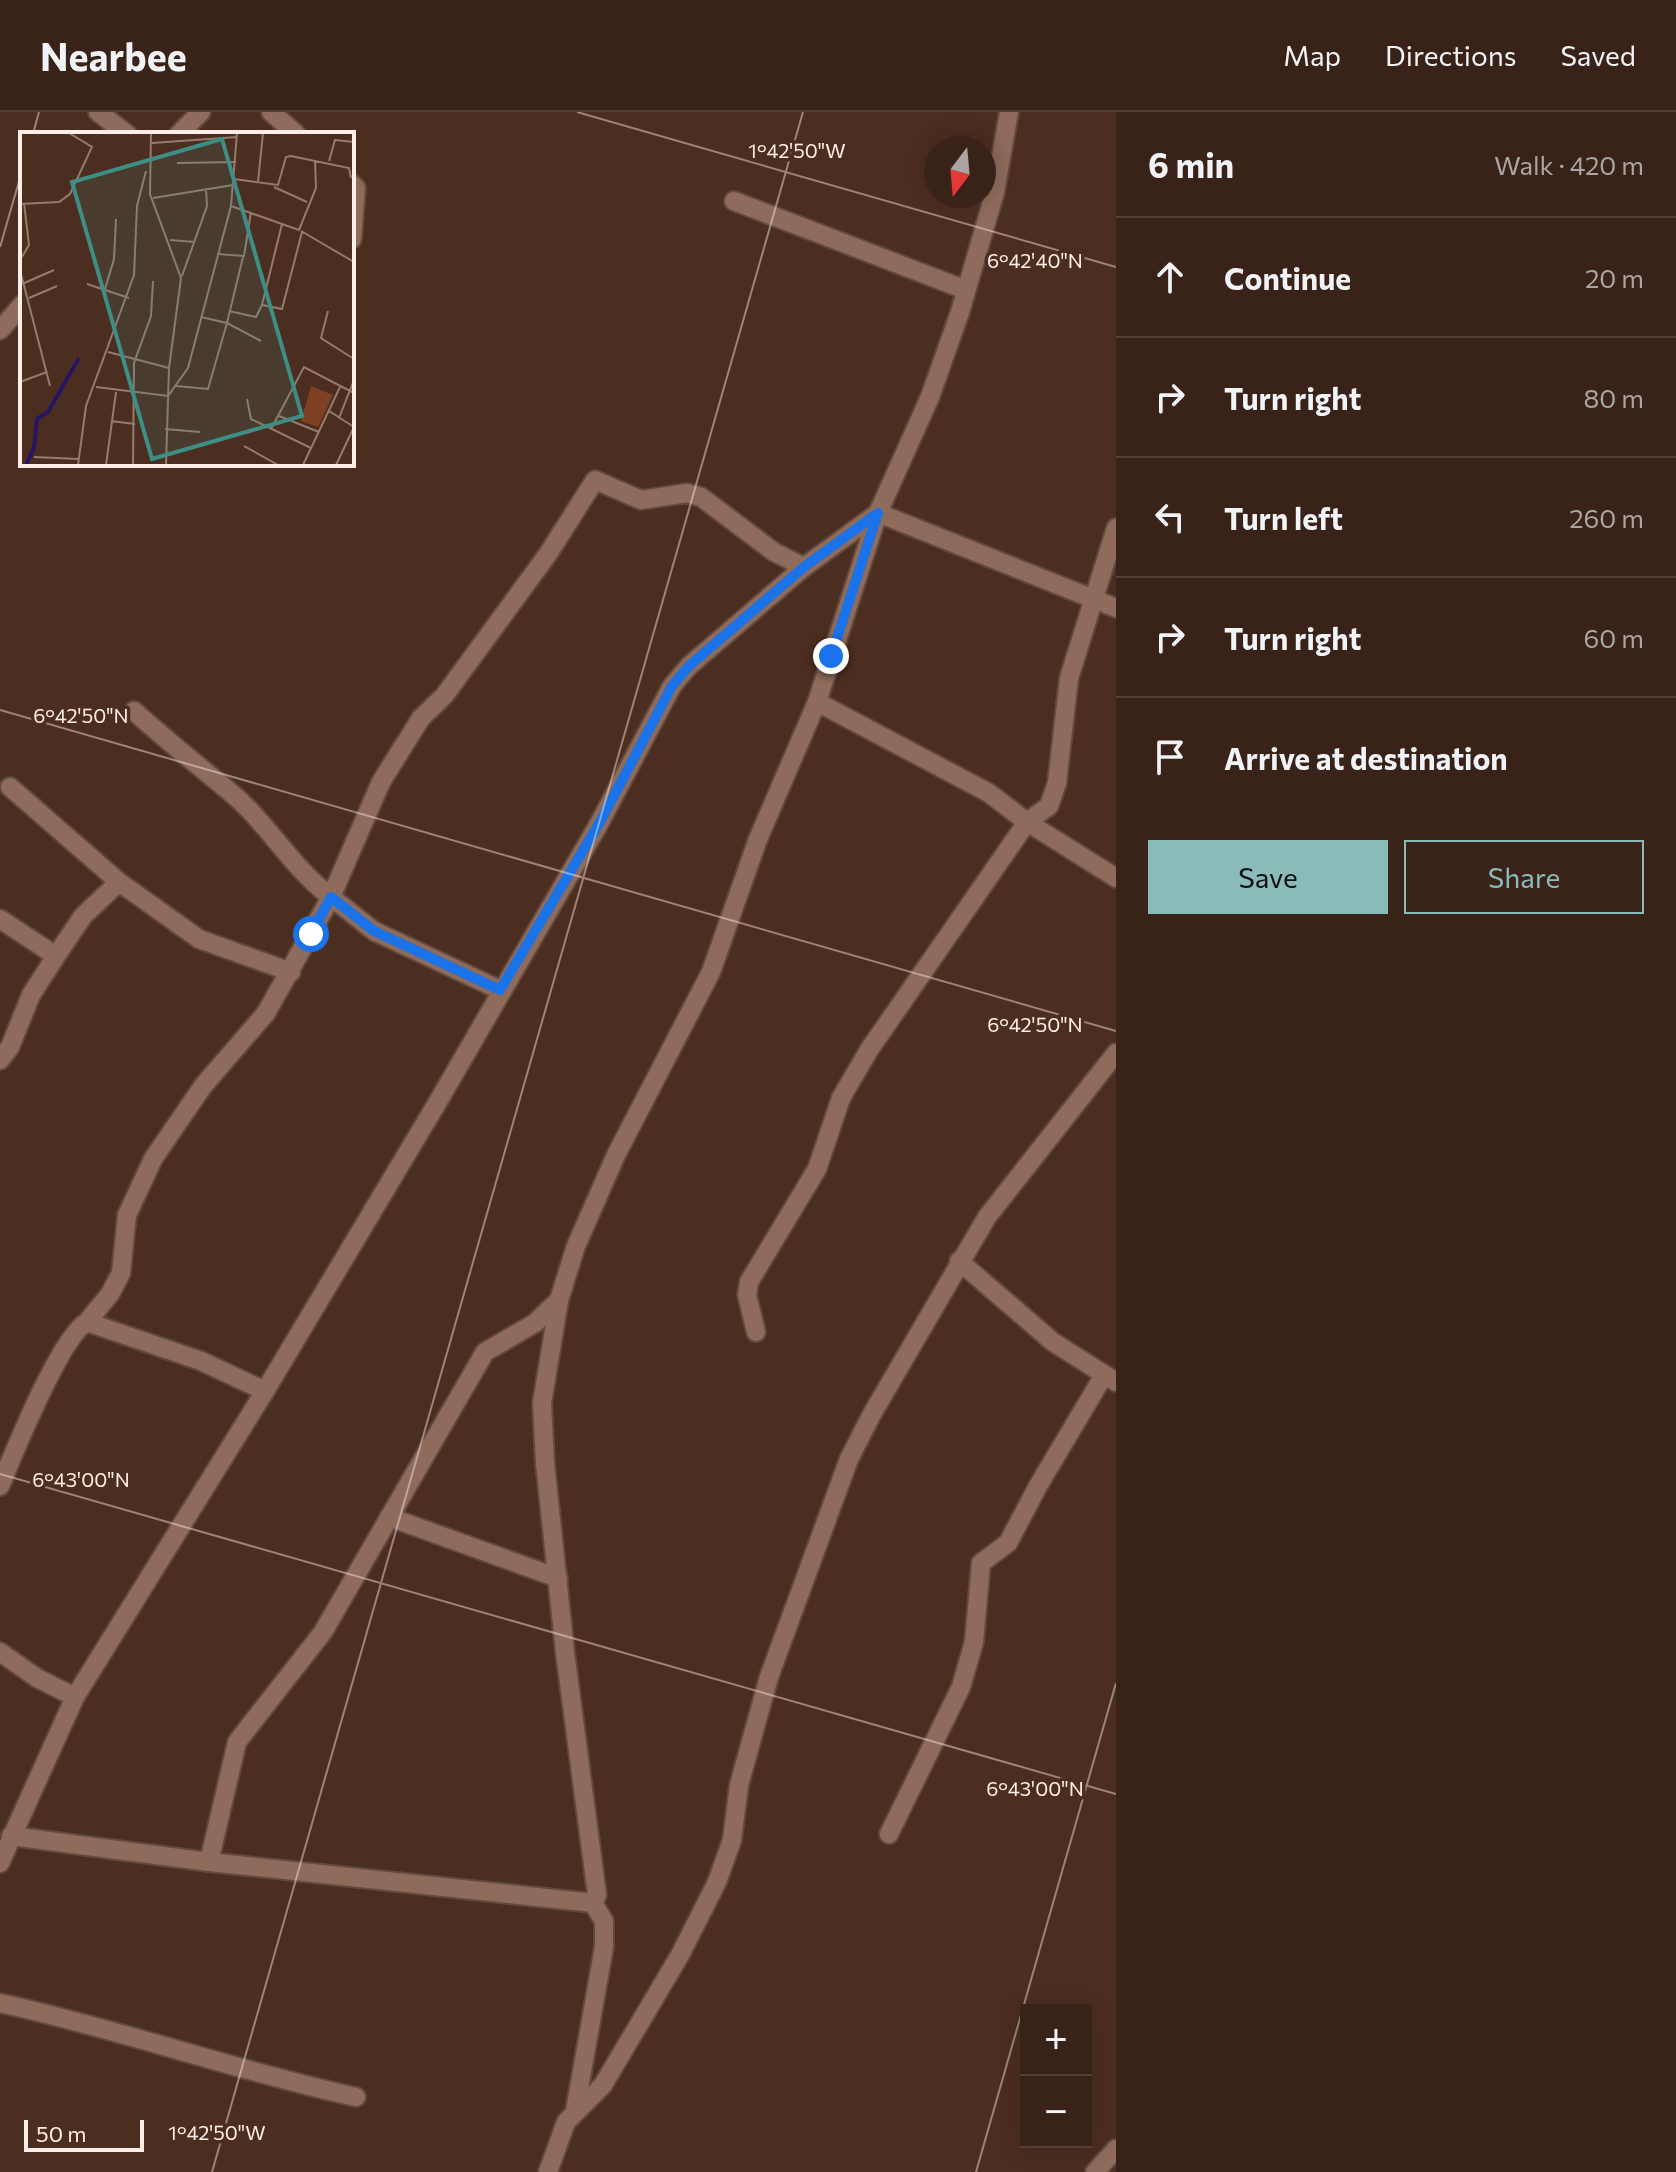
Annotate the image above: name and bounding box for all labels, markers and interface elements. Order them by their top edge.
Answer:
text: Nearbee [40,32,187,79]
text: Map [1283,38,1341,72]
text: Directions [1385,38,1516,72]
text: Saved [1560,38,1636,72]
inset map [20,132,354,466]
north arrow [924,136,996,208]
text: 1°42'50"W [748,138,846,162]
text: 6 min [1148,143,1234,185]
text: Walk · 420 m [1494,149,1644,180]
text: 6°42'40"N [987,248,1083,272]
icon: ahead [1148,255,1192,299]
text: Continue [1224,259,1351,296]
text: 20 m [1585,262,1644,293]
icon: right [1148,375,1192,419]
text: Turn right [1224,379,1361,416]
text: 80 m [1584,382,1644,413]
icon: left [1148,495,1192,539]
text: Turn left [1224,499,1343,536]
text: 260 m [1569,502,1644,533]
icon: right [1148,615,1192,659]
text: Turn right [1224,619,1361,656]
text: 60 m [1584,622,1644,653]
route end [813,638,849,674]
text: 6°42'50"N [33,703,129,727]
icon: arrive [1148,735,1192,779]
text: Arrive at destination [1224,739,1508,776]
button: Save [1148,840,1388,914]
button: Share [1404,840,1644,914]
route start [293,916,329,952]
text: 6°42'50"N [987,1012,1083,1036]
text: 6°43'00"N [32,1467,130,1491]
text: 6°43'00"N [986,1776,1084,1800]
map controls [1020,2004,1092,2148]
button: + [1020,2004,1092,2076]
button: − [1020,2076,1092,2148]
scale bar [24,2116,144,2152]
text: 50 m [36,2120,86,2147]
text: 1°42'50"W [168,2120,266,2144]

